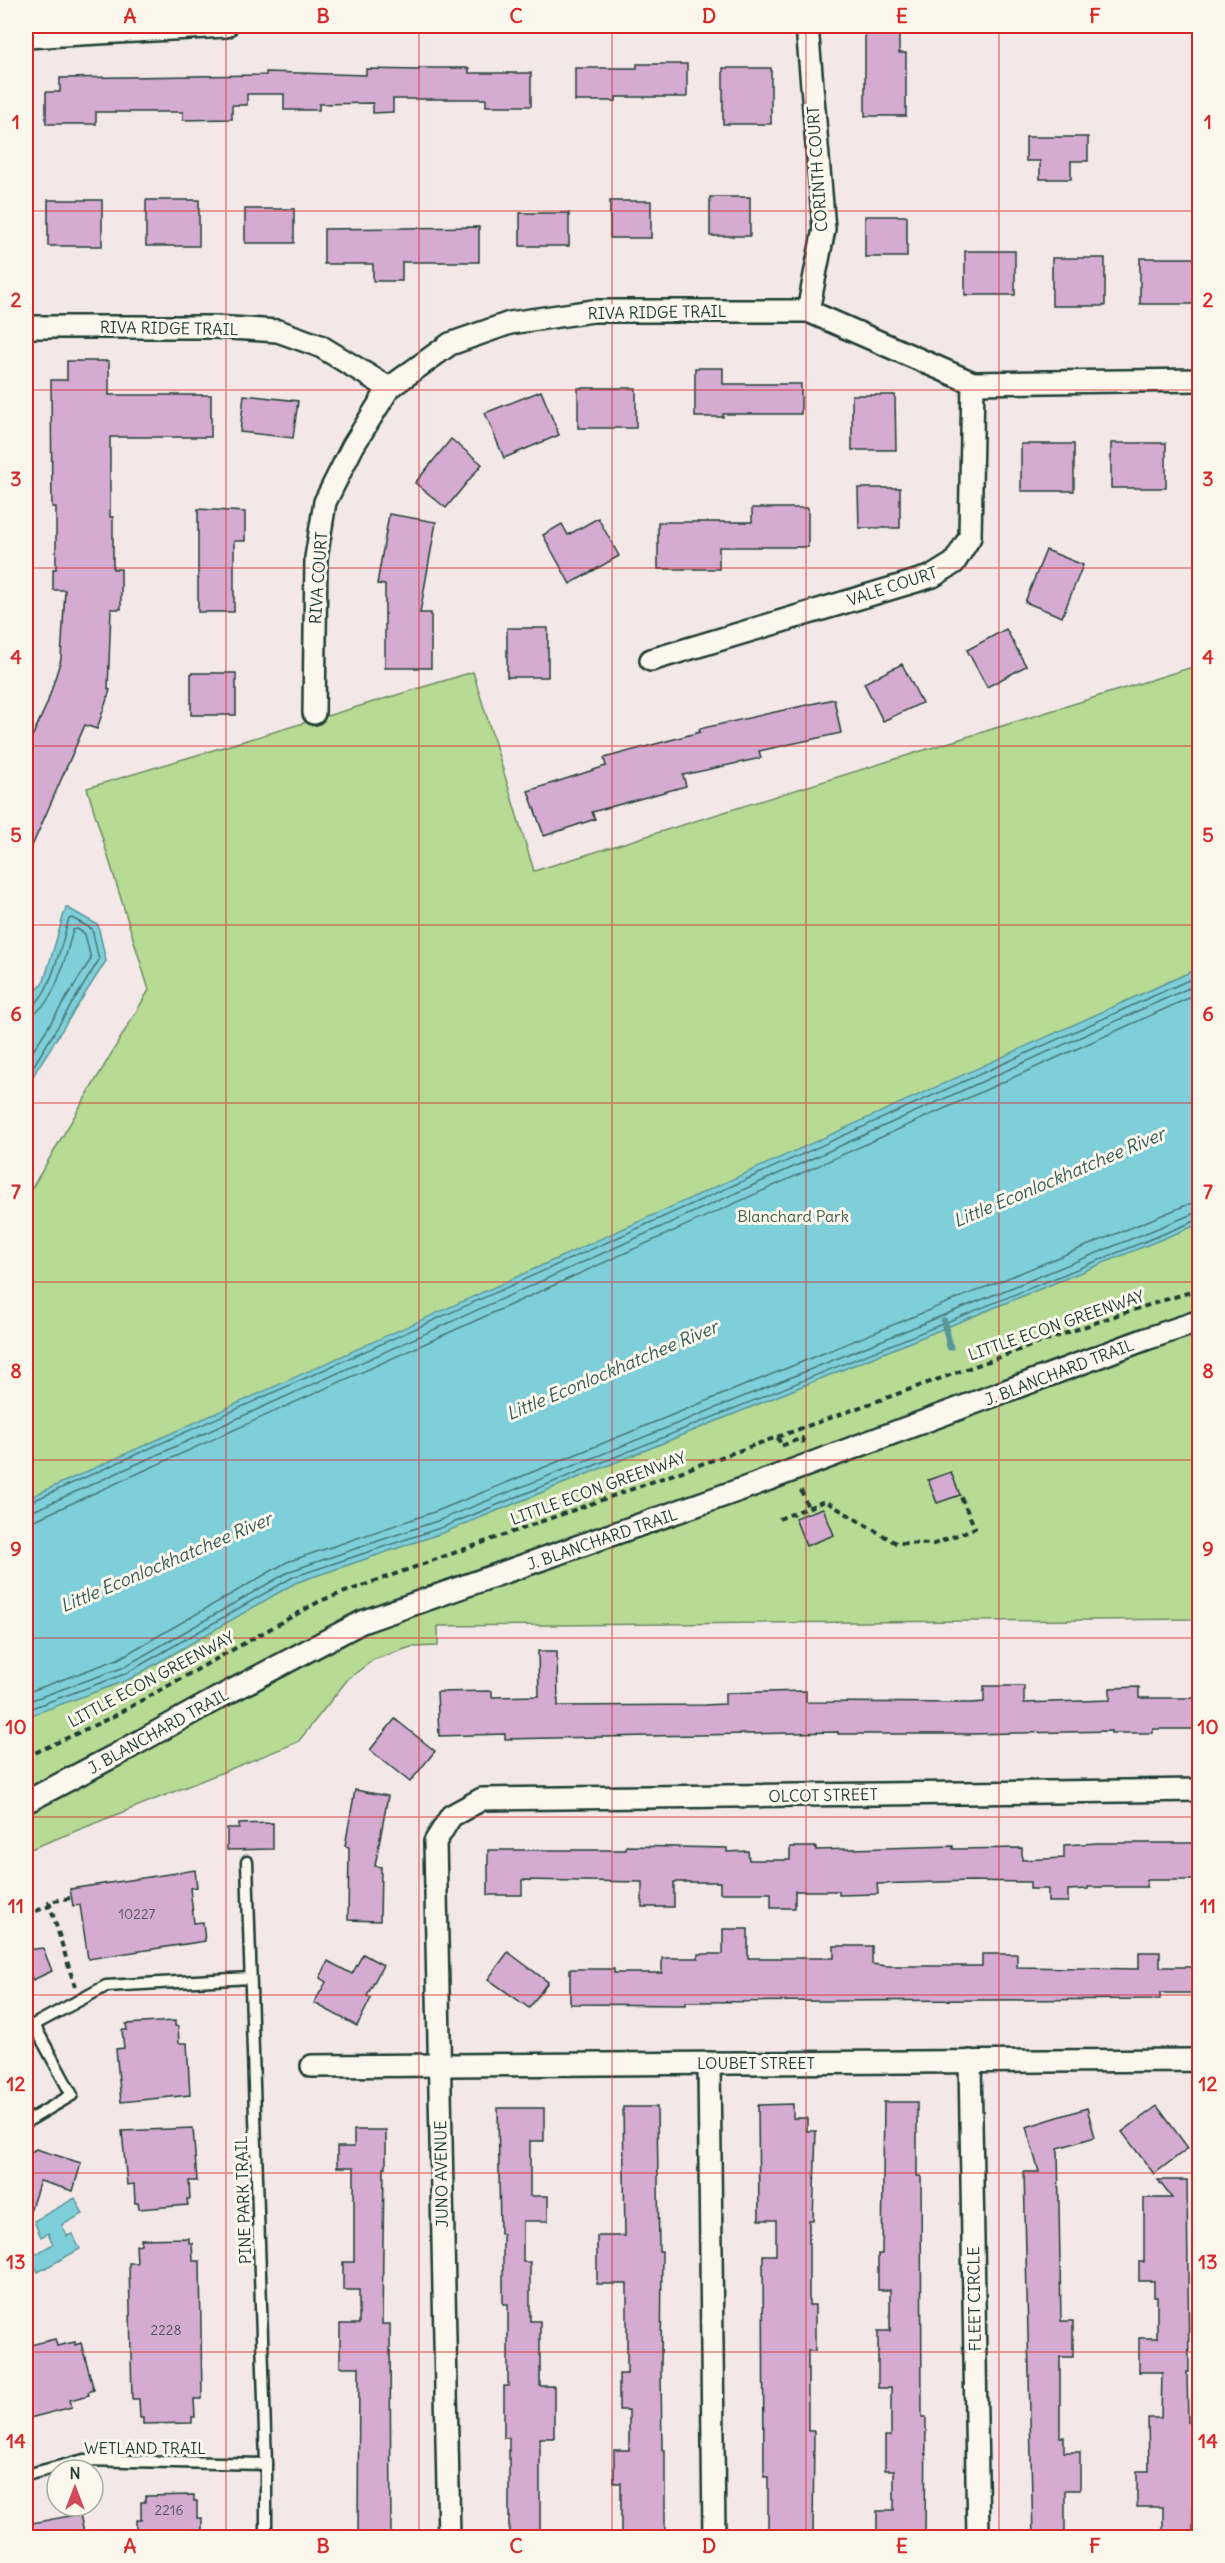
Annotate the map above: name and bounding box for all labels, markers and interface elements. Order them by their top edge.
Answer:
text: A [124,3,137,28]
text: B [316,3,330,28]
text: C [509,3,523,28]
text: D [702,3,716,28]
text: E [896,3,908,28]
text: F [1089,3,1101,28]
street label: CORINTH COURT [803,105,831,233]
text: 1 [12,109,20,134]
text: 1 [1204,109,1212,134]
text: 2 [11,287,22,312]
text: 2 [1203,287,1214,312]
street label: RIVA RIDGE TRAIL [588,301,727,323]
street label: RIVA RIDGE TRAIL [100,317,239,339]
text: 3 [10,466,22,491]
text: 3 [1202,466,1214,491]
street label: RIVA COURT [305,531,331,625]
street label: VALE COURT [844,562,940,610]
text: 4 [10,644,22,669]
text: 4 [1202,644,1214,669]
text: 5 [10,822,22,847]
text: 5 [1202,822,1214,847]
text: 6 [10,1001,22,1026]
text: 6 [1202,1001,1214,1026]
water label: Little Econlockhatchee River [950,1121,1171,1232]
text: 7 [11,1179,21,1204]
text: 7 [1203,1179,1213,1204]
park label: Blanchard Park [737,1206,849,1226]
street label: LITTLE ECON GREENWAY [965,1285,1147,1365]
water label: Little Econlockhatchee River [503,1314,724,1425]
street label: J. BLANCHARD TRAIL [982,1334,1136,1410]
text: 8 [10,1358,22,1383]
text: 8 [1202,1358,1214,1383]
street label: LITTLE ECON GREENWAY [508,1447,689,1529]
street label: J. BLANCHARD TRAIL [524,1504,680,1574]
water label: Little Econlockhatchee River [57,1506,278,1617]
text: 9 [10,1536,22,1561]
text: 9 [1202,1536,1214,1561]
street label: LITTLE ECON GREENWAY [65,1627,238,1731]
street label: J. BLANCHARD TRAIL [84,1684,232,1778]
text: 10 [5,1714,27,1739]
text: 10 [1197,1714,1219,1739]
street label: OLCOT STREET [768,1784,878,1806]
text: 11 [8,1893,24,1918]
text: 11 [1200,1893,1216,1918]
house number: 10227 [119,1905,156,1923]
street label: LOUBET STREET [697,2053,815,2073]
text: 12 [7,2071,25,2096]
text: 12 [1199,2071,1217,2096]
street label: JUNO AVENUE [430,2120,452,2228]
street label: PINE PARK TRAIL [231,2135,255,2265]
street label: FLEET CIRCLE [963,2246,985,2352]
text: 13 [6,2249,26,2274]
text: 13 [1198,2249,1218,2274]
house number: 2228 [150,2321,182,2339]
text: 14 [6,2428,26,2453]
text: 14 [1198,2428,1218,2453]
street label: WETLAND TRAIL [84,2438,206,2458]
north arrow [45,2458,105,2518]
text: N [69,2463,81,2483]
house number: 2216 [155,2501,183,2519]
text: A [124,2533,137,2558]
text: B [316,2533,330,2558]
text: C [509,2533,523,2558]
text: D [702,2533,716,2558]
text: E [896,2533,908,2558]
text: F [1089,2533,1101,2558]

